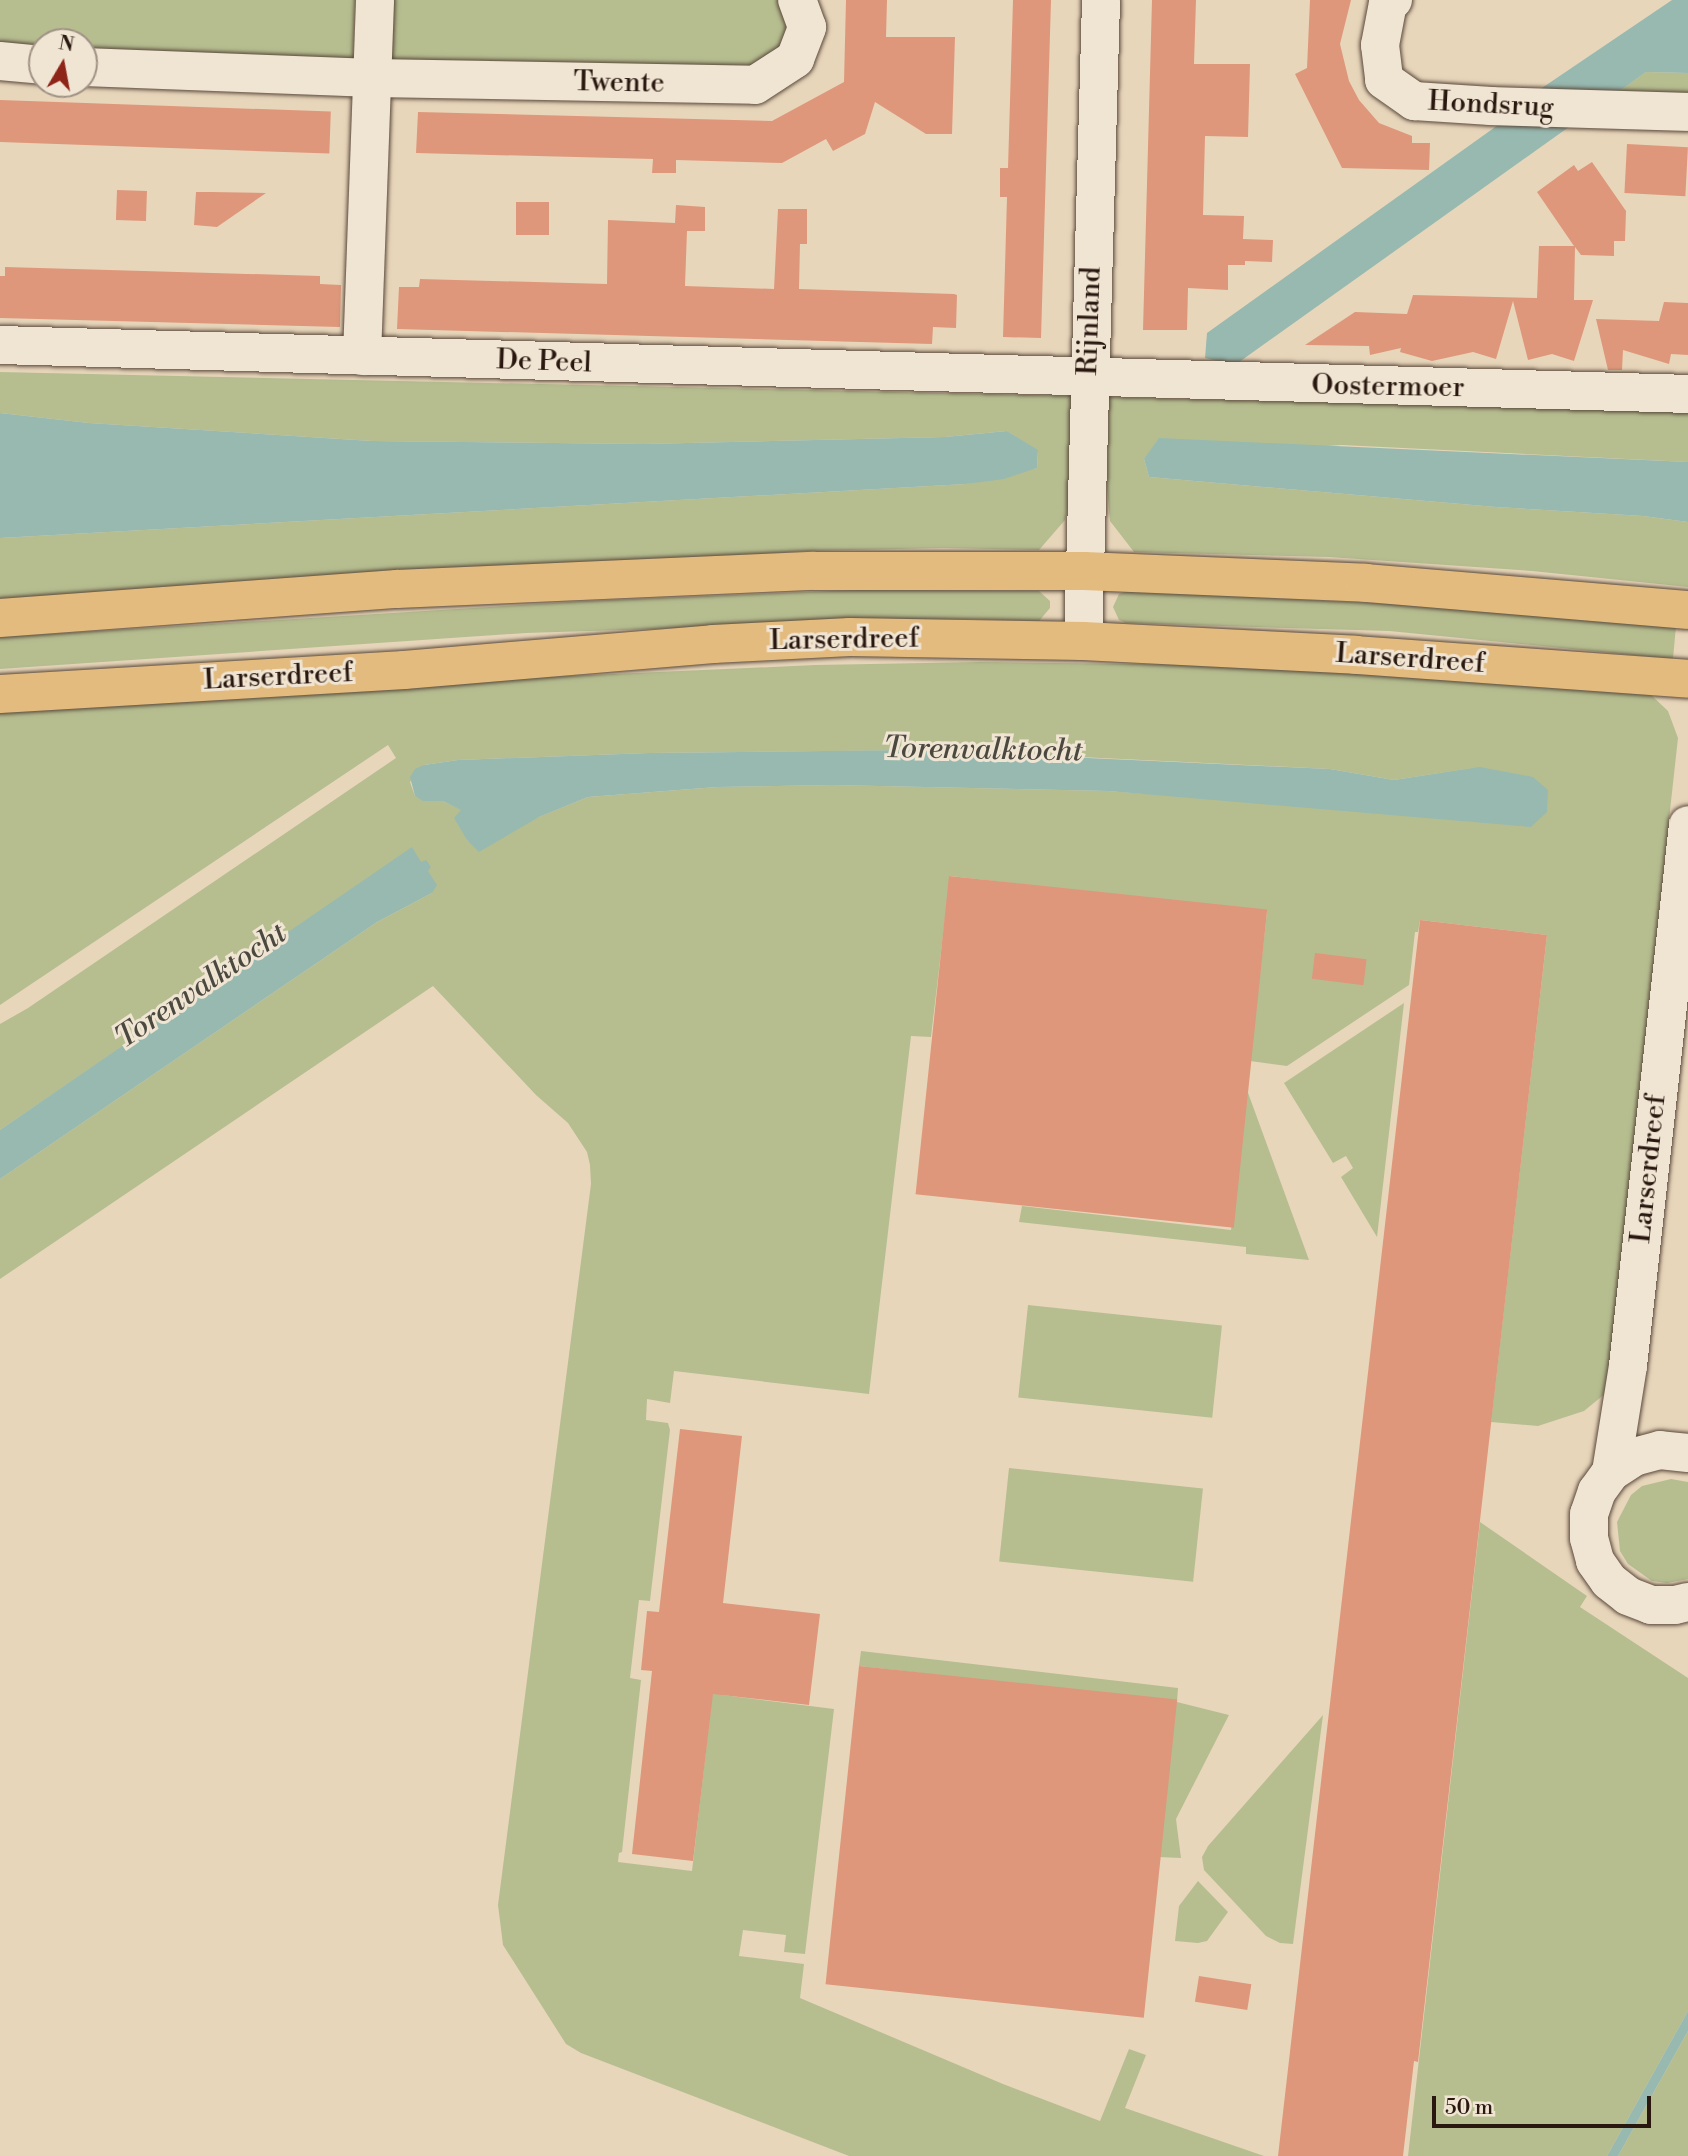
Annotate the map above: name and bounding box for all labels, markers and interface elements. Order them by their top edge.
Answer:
north arrow [28,28,98,98]
text: N [57,31,76,57]
street label: Twente [573,65,665,101]
street label: Hondsrug [1427,85,1555,125]
street label: Rijnland [1071,266,1109,376]
street label: De Peel [496,344,592,380]
street label: Oostermoer [1311,369,1465,405]
street label: Larserdreef [769,622,919,658]
street label: Larserdreef [1334,637,1486,681]
street label: Larserdreef [203,656,353,698]
water label: Torenvalktocht [883,730,1083,770]
water label: Torenvalktocht [108,915,294,1057]
street label: Larserdreef [1624,1093,1674,1245]
scale bar [1436,2082,1655,2126]
text: 50 m [1445,2095,1493,2121]

